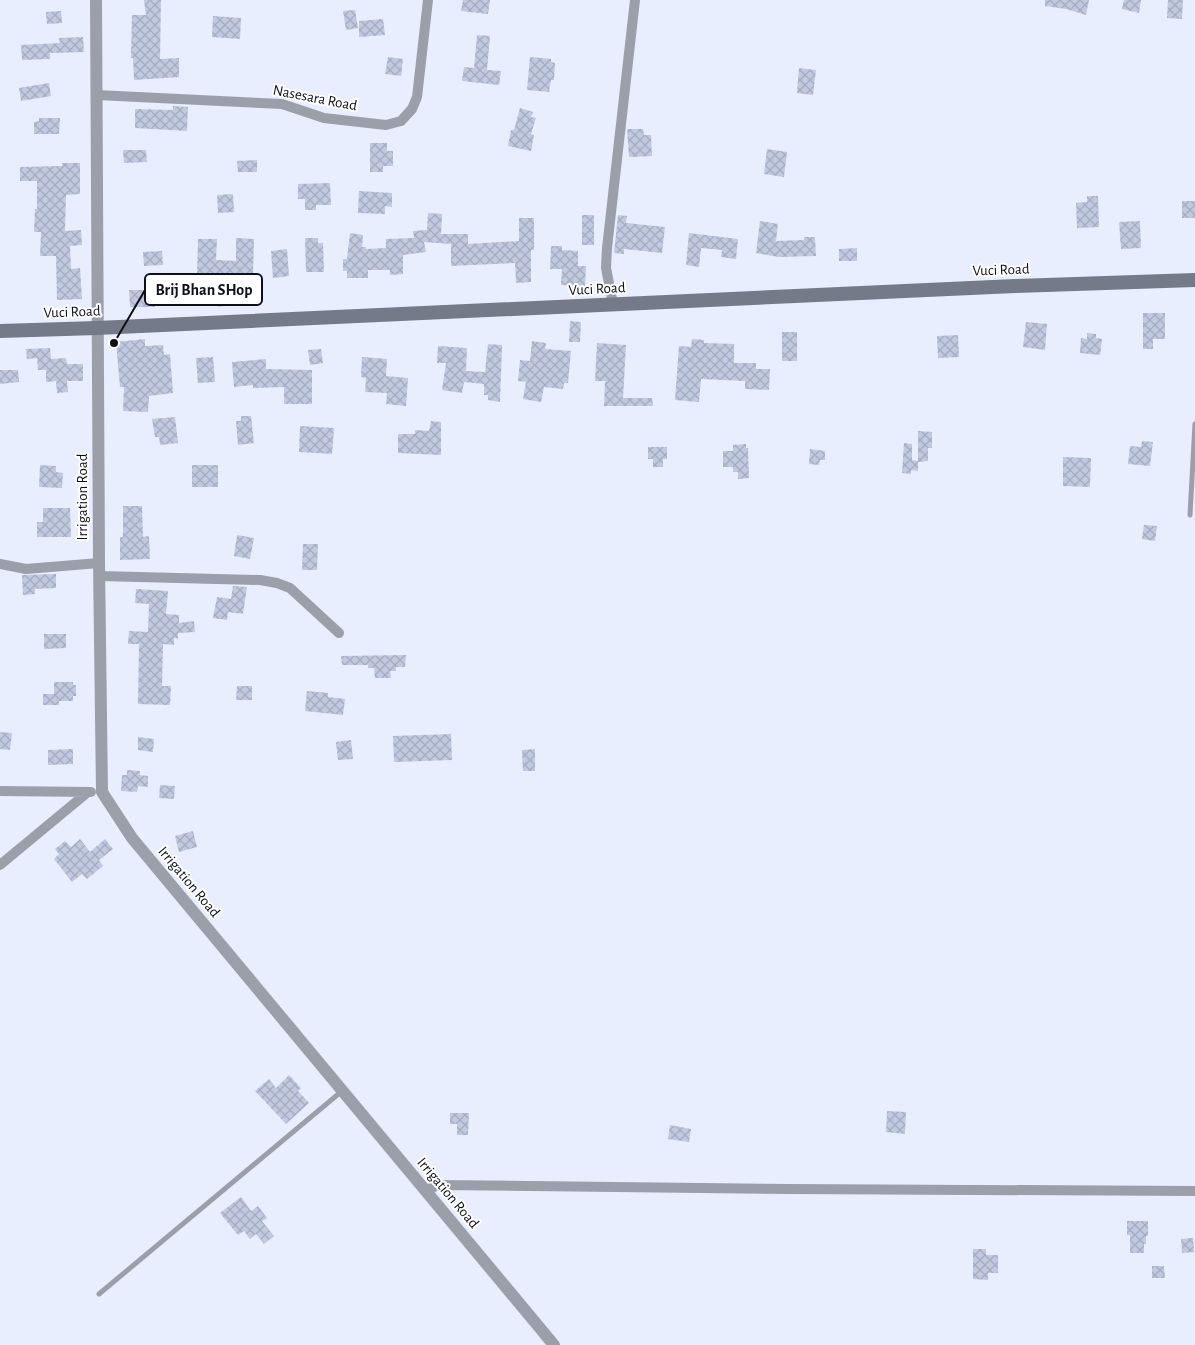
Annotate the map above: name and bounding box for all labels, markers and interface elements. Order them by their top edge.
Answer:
street label: Nasesara Road [272,82,359,114]
street label: Vuci Road [972,262,1030,278]
callout: Brij Bhan SHop [145,274,262,305]
street label: Vuci Road [568,280,626,298]
text: Brij Bhan SHop [155,282,253,299]
street label: Vuci Road [43,304,101,320]
street label: Irrigation Road [75,453,90,540]
street label: Irrigation Road [155,844,223,920]
street label: Irrigation Road [414,1155,482,1231]

